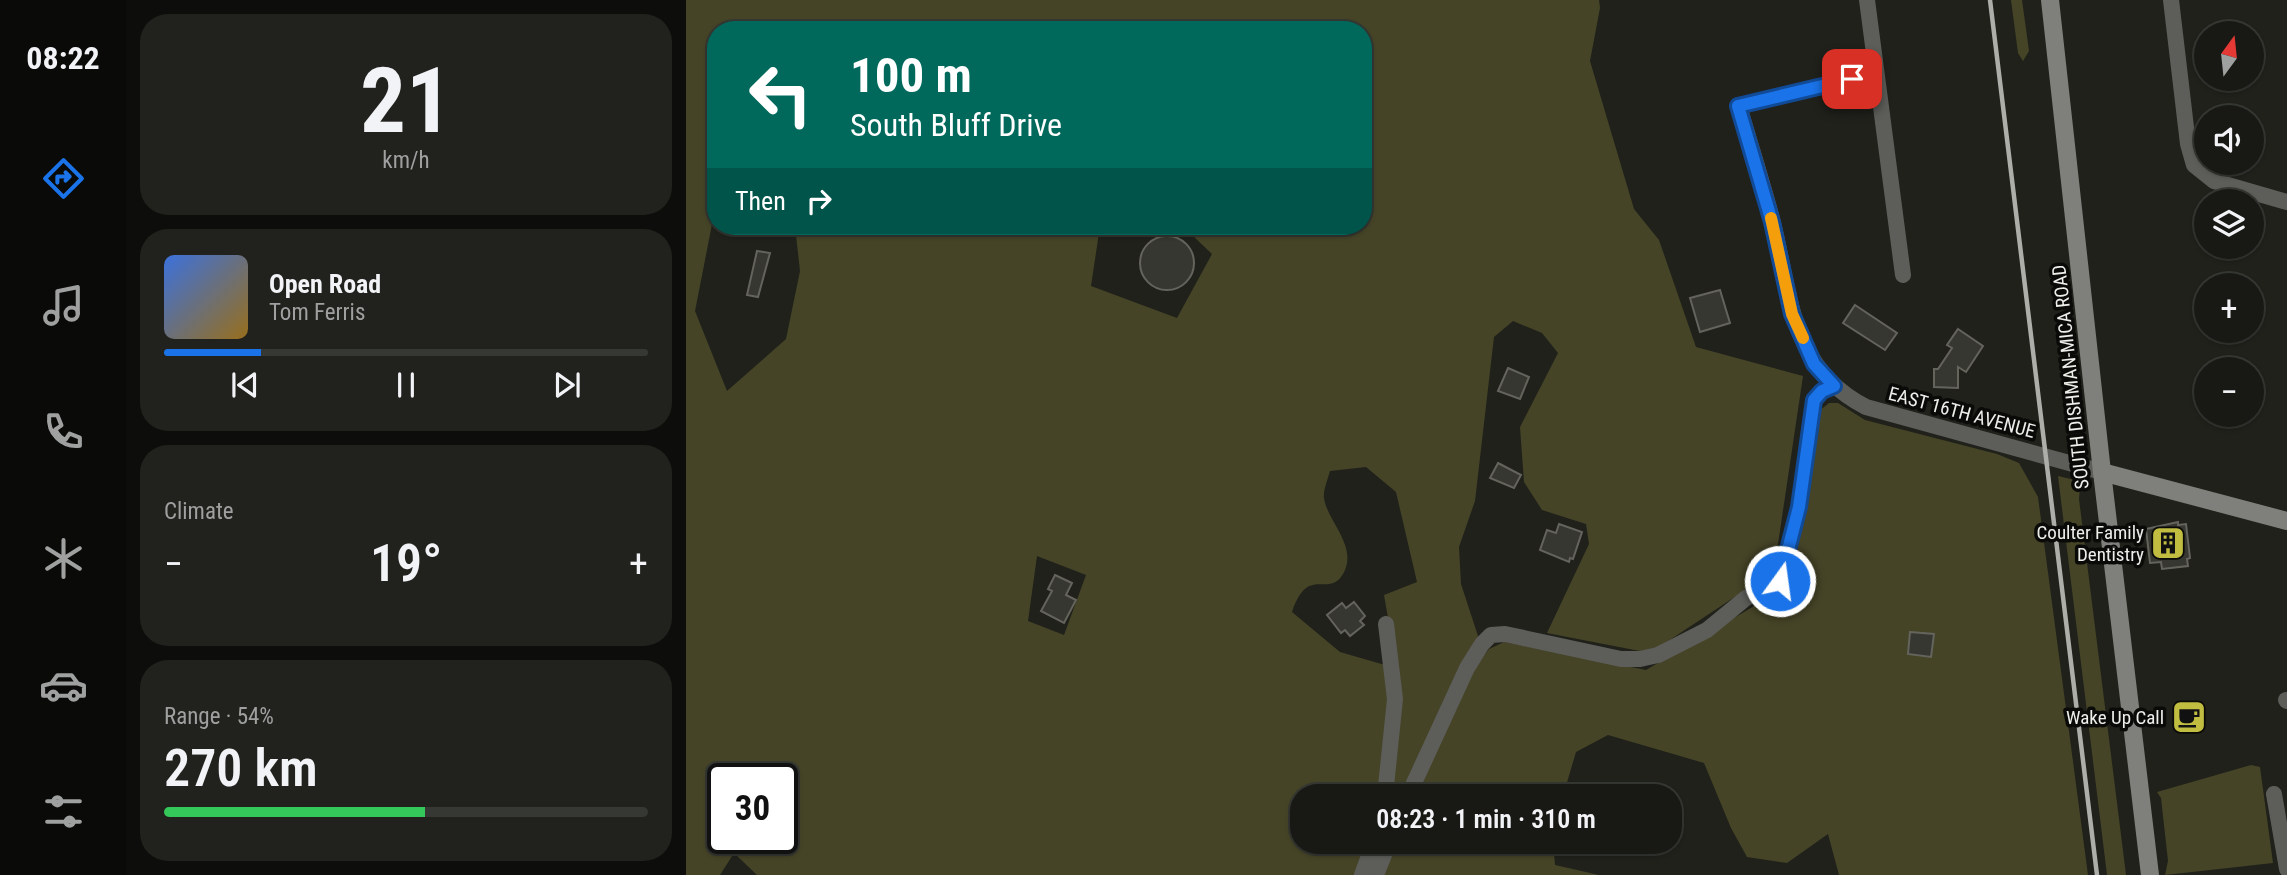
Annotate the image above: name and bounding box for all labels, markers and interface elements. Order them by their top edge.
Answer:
north arrow [2194,21,2264,91]
map controls [2194,21,2264,427]
text: 08:22 [26,39,100,77]
text: 100 m [850,47,972,104]
text: 21 [360,48,452,154]
icon: left [735,49,826,140]
pin [1822,49,1882,109]
icon: arrive [1833,60,1871,98]
button: sound [2194,105,2264,175]
text: South Bluff Drive [850,106,1062,144]
text: km/h [382,147,430,174]
icon: directions [39,154,88,203]
icon: right [800,182,838,220]
text: Then [735,186,786,216]
button: layers [2194,189,2264,259]
street label: SOUTH DISHMAN-MICA ROAD [2047,264,2094,490]
text: Open Road [269,269,381,299]
button: + [2194,273,2264,343]
icon: music [39,281,88,330]
text: Tom Ferris [269,299,365,326]
button: − [2194,357,2264,427]
icon: previous [226,366,264,404]
icon: pause [387,366,425,404]
icon: next [548,366,586,404]
street label: EAST 16TH AVENUE [1886,382,2038,443]
icon: phone [39,407,88,456]
text: Climate [164,498,234,525]
place label: Coulter Family Dentistry [2037,521,2144,566]
building icon: Coulter Family Dentistry [2149,524,2187,562]
text: 19° [370,533,442,594]
icon: climate [39,534,88,583]
text: − [164,542,183,586]
text: + [629,542,648,586]
position arrow [1743,544,1817,618]
icon: car [39,661,88,710]
cafe icon: Wake Up Call [2170,698,2208,736]
text: Range · 54% [164,703,274,730]
place label: Wake Up Call [2066,706,2164,729]
text: 270 km [164,738,318,799]
speed limit sign: 30 [707,763,798,854]
icon: filters [39,787,88,836]
text: 08:23 · 1 min · 310 m [1376,804,1596,834]

